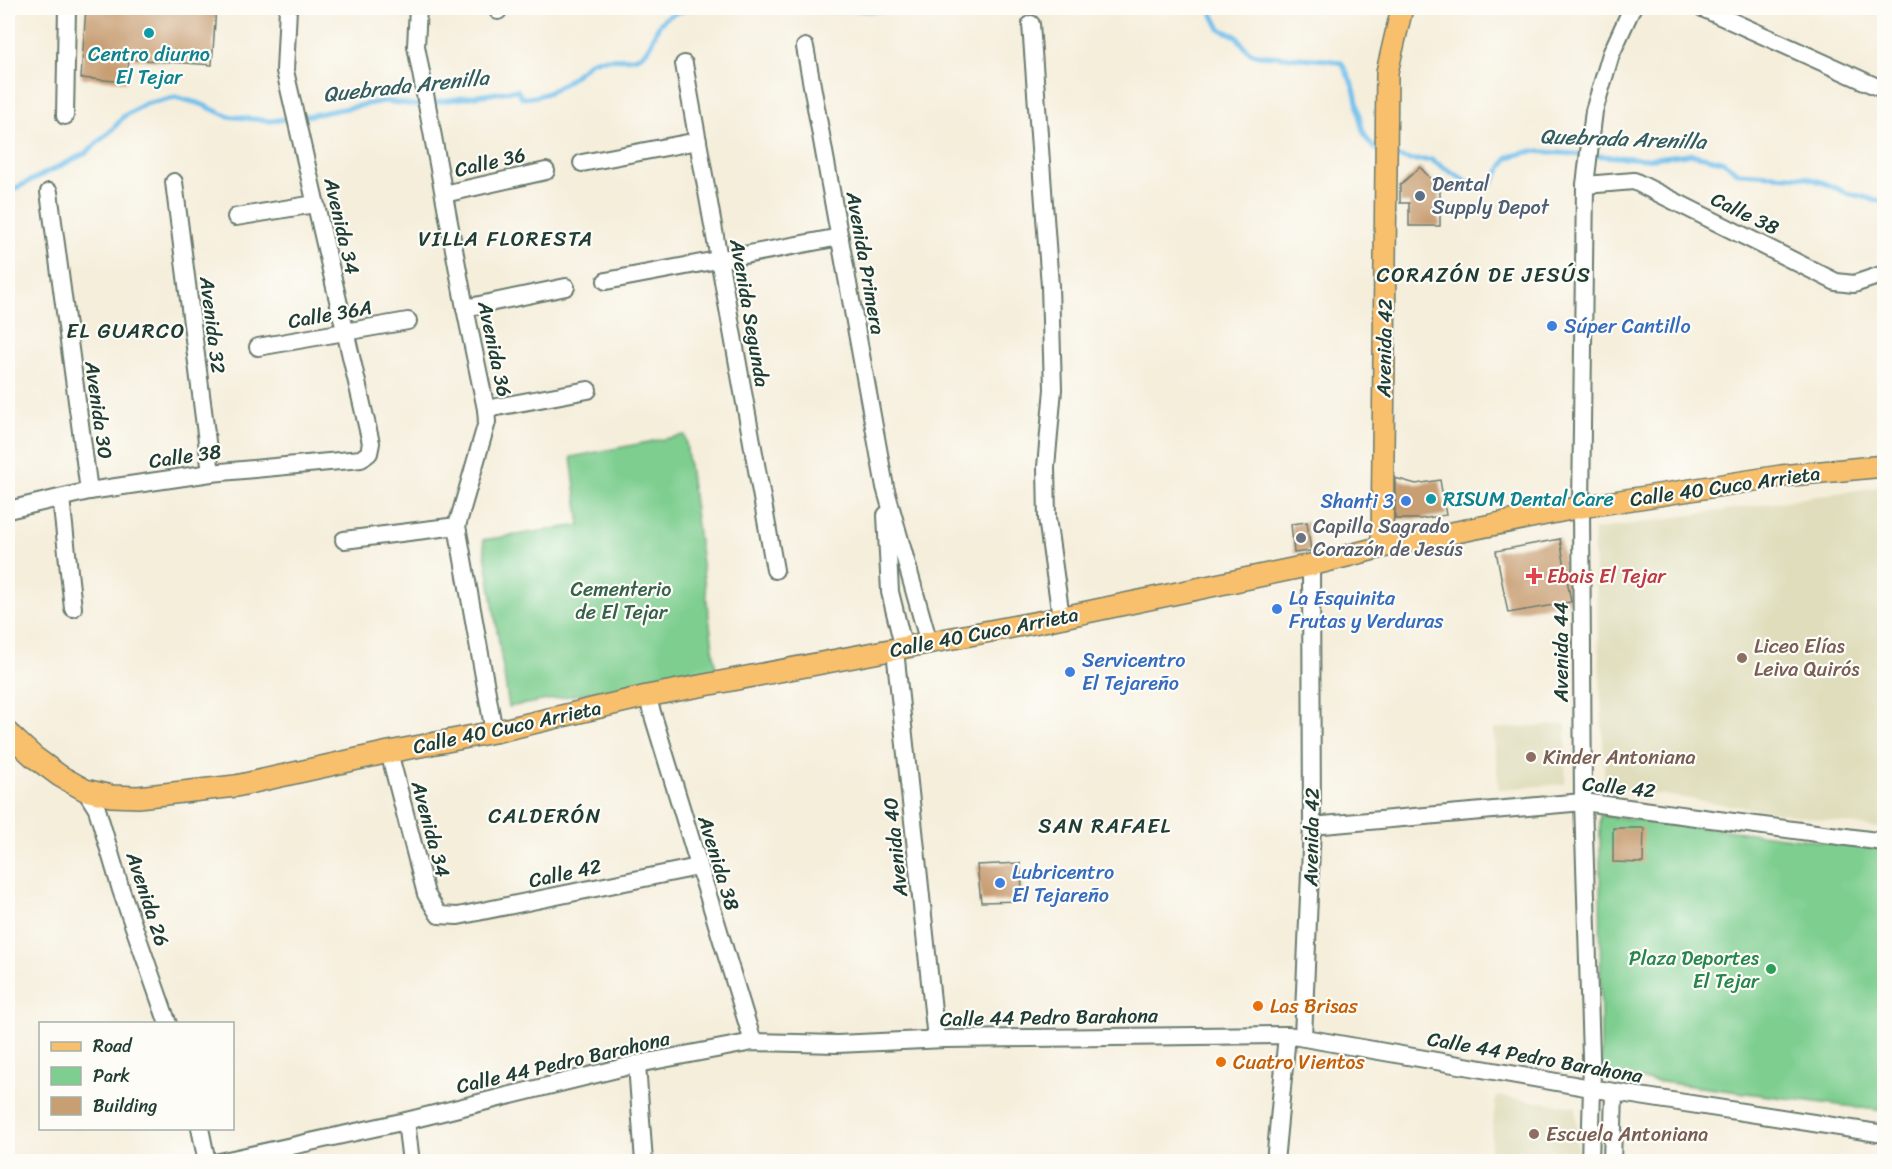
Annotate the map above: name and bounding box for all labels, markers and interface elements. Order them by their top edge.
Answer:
marker: Centro diurno El Tejar [142,26,156,40]
place label: Centro diurno El Tejar [88,37,210,95]
water label: Quebrada Arenilla [321,58,492,114]
water label: Quebrada Arenilla [1539,117,1708,161]
street label: Calle 36 [451,137,529,188]
place label: Dental Supply Depot [1432,167,1550,225]
street label: Avenida 34 [313,173,370,278]
street label: Calle 38 [1705,182,1785,245]
street label: Avenida Primera [836,188,895,337]
marker: Dental Supply Depot [1413,189,1427,203]
district label: VILLA FLORESTA [418,220,594,258]
street label: Avenida Segunda [719,235,780,390]
district label: CORAZÓN DE JESÚS [1377,256,1591,294]
street label: Avenida 32 [189,274,236,376]
street label: Calle 36A [285,290,375,339]
street label: Avenida 36 [467,297,522,400]
street label: Avenida 42 [1366,298,1403,399]
place label: Súper Cantillo [1564,309,1691,344]
district label: EL GUARCO [66,312,186,350]
marker: Súper Cantillo [1545,319,1559,333]
street label: Avenida 30 [74,358,123,461]
street label: Calle 38 [147,434,223,479]
street label: Calle 40 Cuco Arrieta [1628,456,1822,517]
place label: RISUM Dental Care [1443,482,1614,517]
place label: Shanti 3 [1320,484,1394,519]
marker: RISUM Dental Care [1424,492,1438,506]
marker: Shanti 3 [1399,494,1413,508]
place label: Capilla Sagrado Corazón de Jesús [1313,509,1464,567]
marker: Capilla Sagrado Corazón de Jesús [1294,531,1308,545]
place label: Ebais El Tejar [1547,559,1667,594]
marker: Ebais El Tejar [1525,567,1543,585]
park label: Cementerio de El Tejar [571,572,671,630]
place label: La Esquinita Frutas y Verduras [1289,581,1444,639]
street label: Calle 40 Cuco Arrieta [887,597,1082,668]
marker: La Esquinita Frutas y Verduras [1270,602,1284,616]
street label: Avenida 44 [1544,602,1579,703]
place label: Liceo Elías Leiva Quirós [1754,629,1860,687]
place label: Servicentro El Tejareño [1082,643,1185,701]
marker: Liceo Elías Leiva Quirós [1735,651,1749,665]
marker: Servicentro El Tejareño [1063,665,1077,679]
street label: Calle 40 Cuco Arrieta [410,690,605,765]
place label: Kinder Antoniana [1543,740,1695,775]
marker: Kinder Antoniana [1524,750,1538,764]
street label: Calle 42 [1581,766,1658,809]
street label: Avenida 34 [401,776,460,881]
street label: Avenida 42 [1293,787,1330,888]
street label: Avenida 40 [873,795,918,899]
district label: CALDERÓN [488,797,602,835]
district label: SAN RAFAEL [1038,807,1172,845]
street label: Avenida 38 [687,810,750,915]
street label: Avenida 26 [115,846,179,951]
street label: Calle 42 [526,849,605,898]
place label: Lubricentro El Tejareño [1012,855,1114,913]
marker: Lubricentro El Tejareño [993,876,1007,890]
place label: Plaza Deportes El Tejar [1629,941,1760,999]
marker: Plaza Deportes El Tejar [1764,962,1778,976]
place label: Las Brisas [1270,989,1358,1024]
street label: Calle 44 Pedro Barahona [940,998,1159,1037]
marker: Las Brisas [1251,999,1265,1013]
street label: Calle 44 Pedro Barahona [453,1021,674,1104]
street label: Calle 44 Pedro Barahona [1425,1021,1646,1094]
legend [39,1022,234,1130]
text: Road [93,1030,133,1062]
place label: Cuatro Vientos [1233,1045,1365,1080]
marker: Cuatro Vientos [1214,1055,1228,1069]
text: Park [93,1060,130,1092]
text: Building [93,1090,157,1122]
place label: Escuela Antoniana [1546,1117,1708,1152]
marker: Escuela Antoniana [1527,1127,1541,1141]

